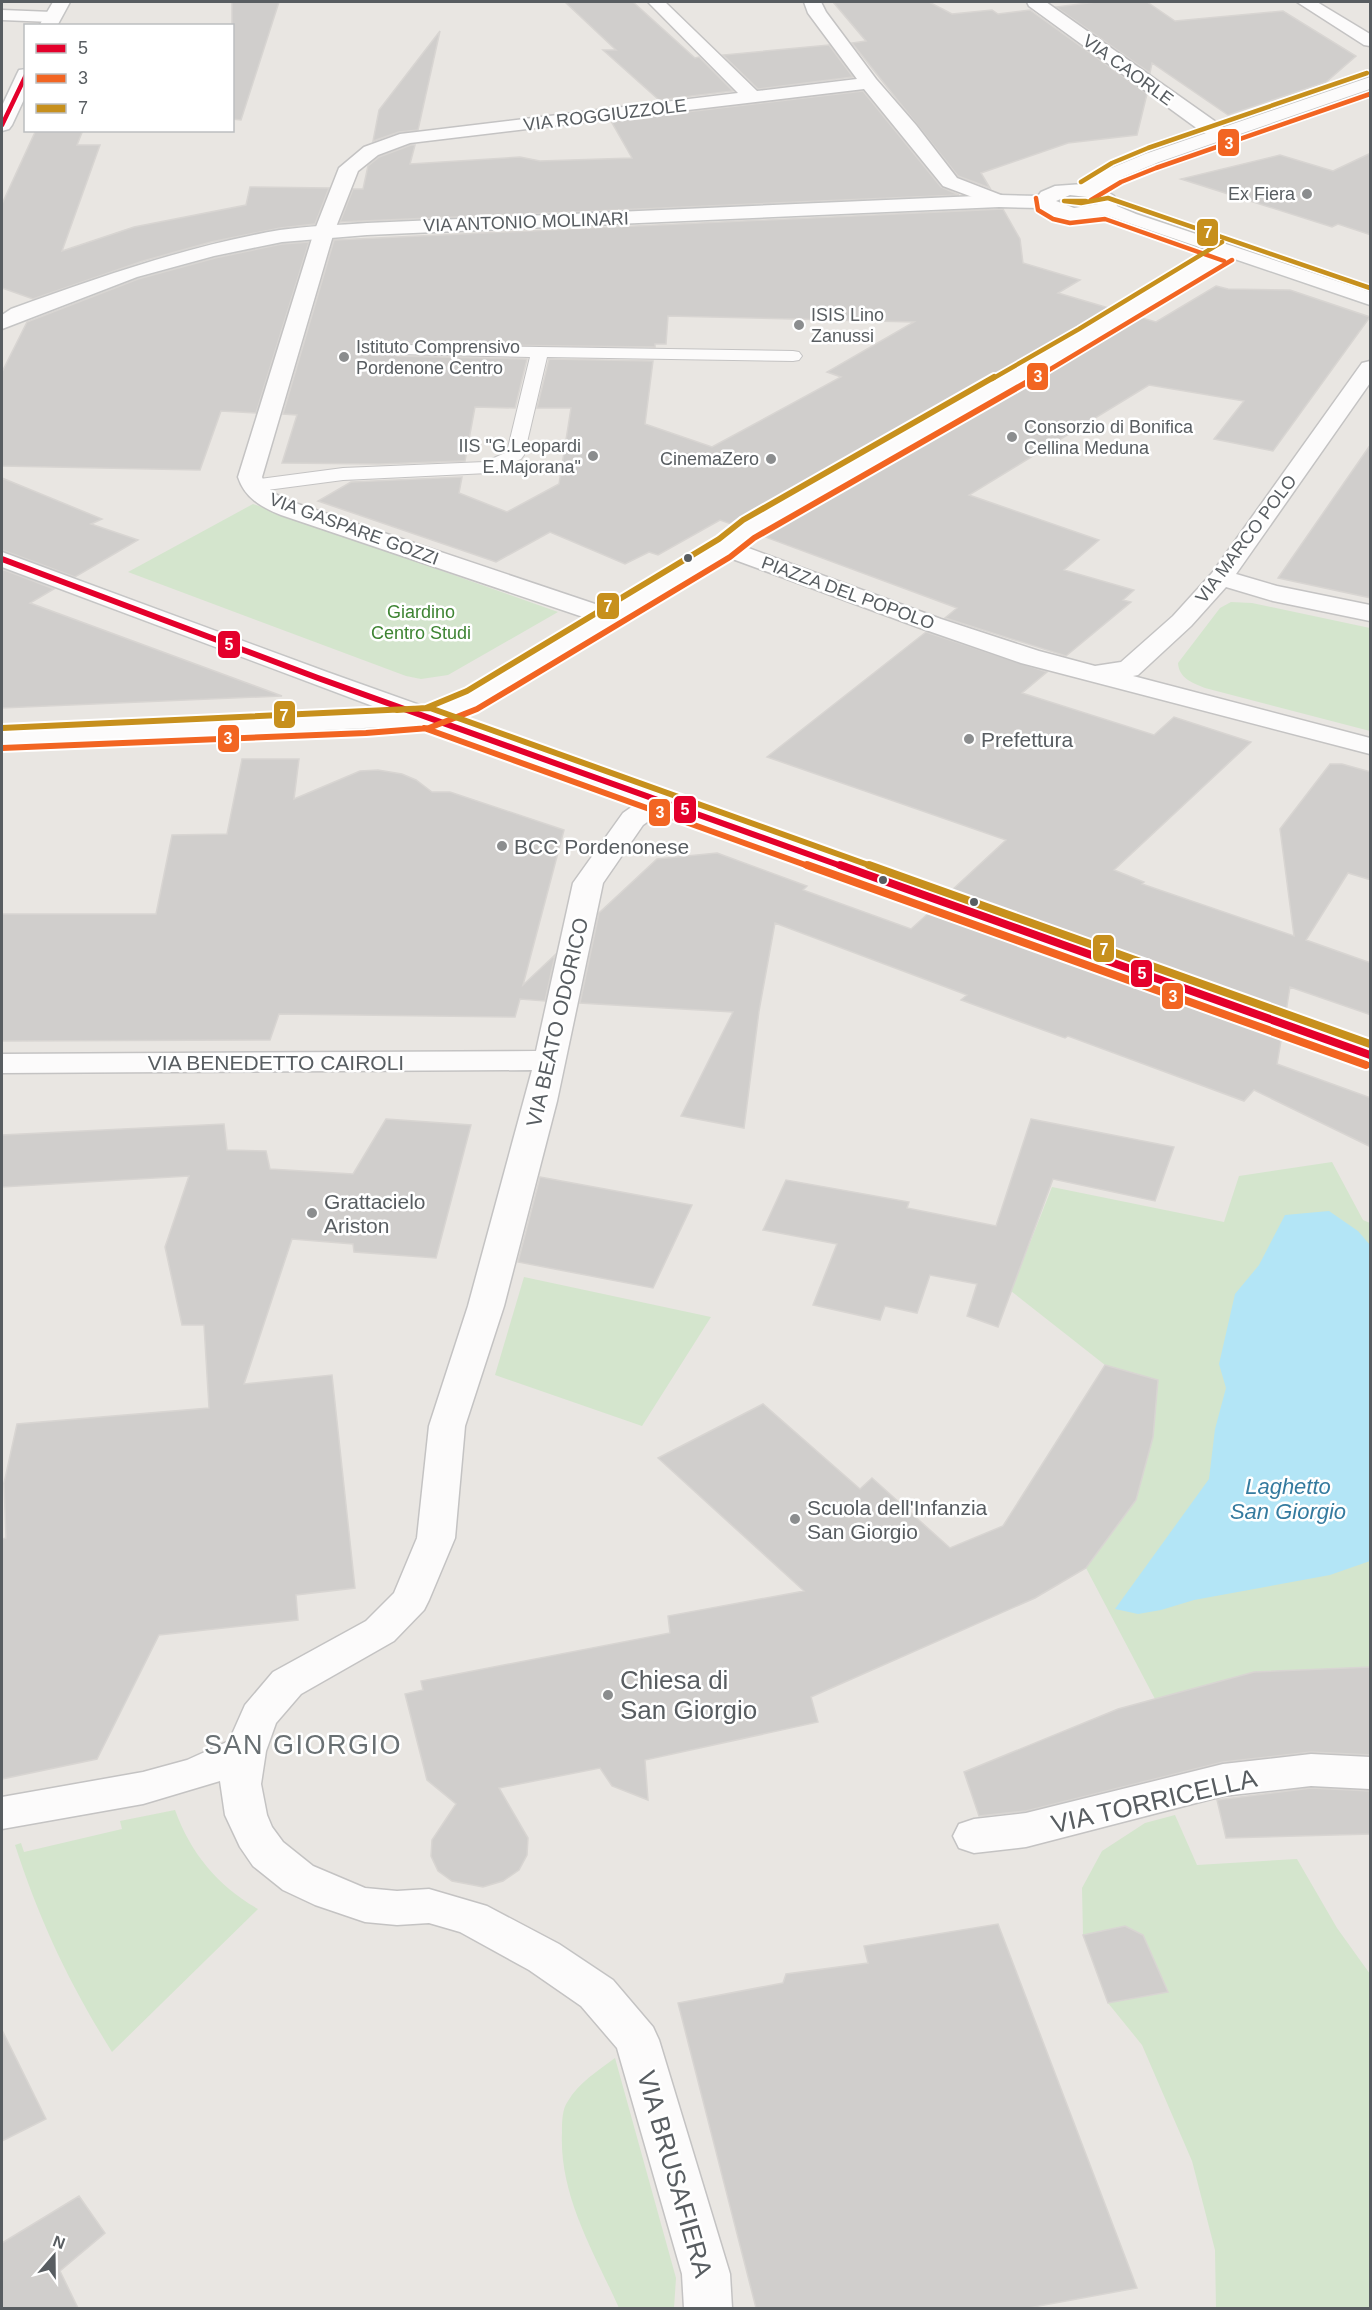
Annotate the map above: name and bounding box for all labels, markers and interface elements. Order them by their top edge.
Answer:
legend [24,24,234,132]
street label: VIA CAORLE [1079,30,1177,110]
text: 5 [78,38,88,58]
text: 3 [78,68,88,88]
street label: VIA ROGGIUZZOLE [522,95,688,135]
text: 7 [78,98,88,118]
line badge: 3 [1217,128,1240,157]
text: 3 [1225,135,1234,152]
place label: Ex Fiera [1228,184,1296,204]
marker: Ex Fiera [1300,187,1314,201]
street label: VIA ANTONIO MOLINARI [423,208,629,236]
line badge: 7 [1196,218,1219,247]
text: 7 [1204,224,1213,241]
place label: ISIS Lino Zanussi [811,305,884,346]
marker: ISIS Lino Zanussi [792,318,806,332]
place label: Istituto Comprensivo Pordenone Centro [356,337,520,378]
marker: Istituto Comprensivo Pordenone Centro [337,350,351,364]
line badge: 3 [1026,362,1049,391]
text: 3 [1034,368,1043,385]
place label: Consorzio di Bonifica Cellina Meduna [1024,417,1194,458]
marker: Consorzio di Bonifica Cellina Meduna [1005,430,1019,444]
place label: IIS "G.Leopardi E.Majorana" [459,436,581,477]
marker: IIS "G.Leopardi E.Majorana" [586,449,600,463]
place label: CinemaZero [660,449,759,469]
marker: CinemaZero [764,452,778,466]
street label: VIA MARCO POLO [1191,471,1301,607]
street label: VIA GASPARE GOZZI [267,489,441,569]
unlabelled marker [682,552,694,564]
street label: PIAZZA DEL POPOLO [759,552,937,634]
line badge: 7 [596,592,620,620]
text: 7 [604,598,613,615]
park label: Giardino Centro Studi [371,602,471,643]
line badge: 5 [217,630,241,659]
text: 5 [225,636,234,653]
line badge: 7 [273,700,296,729]
text: 7 [280,707,289,724]
line badge: 3 [217,724,240,753]
place label: Prefettura [981,728,1074,751]
text: 3 [224,730,233,747]
marker: Prefettura [962,732,976,746]
line badge: 5 [673,795,697,824]
line badge: 3 [648,798,671,827]
text: 5 [681,801,690,818]
text: 3 [656,804,665,821]
place label: BCC Pordenonese [514,835,689,858]
marker: BCC Pordenonese [495,839,509,853]
unlabelled marker [877,874,889,886]
unlabelled marker [968,896,980,908]
street label: VIA BEATO ODORICO [522,915,592,1129]
line badge: 7 [1092,934,1115,963]
text: 7 [1100,941,1109,958]
line badge: 5 [1130,959,1153,988]
text: 5 [1138,965,1147,982]
line badge: 3 [1161,982,1184,1010]
text: 3 [1169,988,1178,1005]
street label: VIA BENEDETTO CAIROLI [148,1051,404,1074]
place label: Grattacielo Ariston [324,1190,426,1237]
marker: Grattacielo Ariston [305,1206,319,1220]
water label: Laghetto San Giorgio [1230,1474,1346,1524]
place label: Scuola dell'Infanzia San Giorgio [807,1496,988,1543]
marker: Scuola dell'Infanzia San Giorgio [788,1512,802,1526]
place label: Chiesa di San Giorgio [620,1665,757,1725]
marker: Chiesa di San Giorgio [601,1688,615,1702]
district label: SAN GIORGIO [204,1730,402,1760]
street label: VIA TORRICELLA [1048,1763,1260,1839]
street label: VIA BRUSAFIERA [631,2067,719,2282]
north arrow [24,2226,84,2286]
text: N [51,2232,67,2252]

